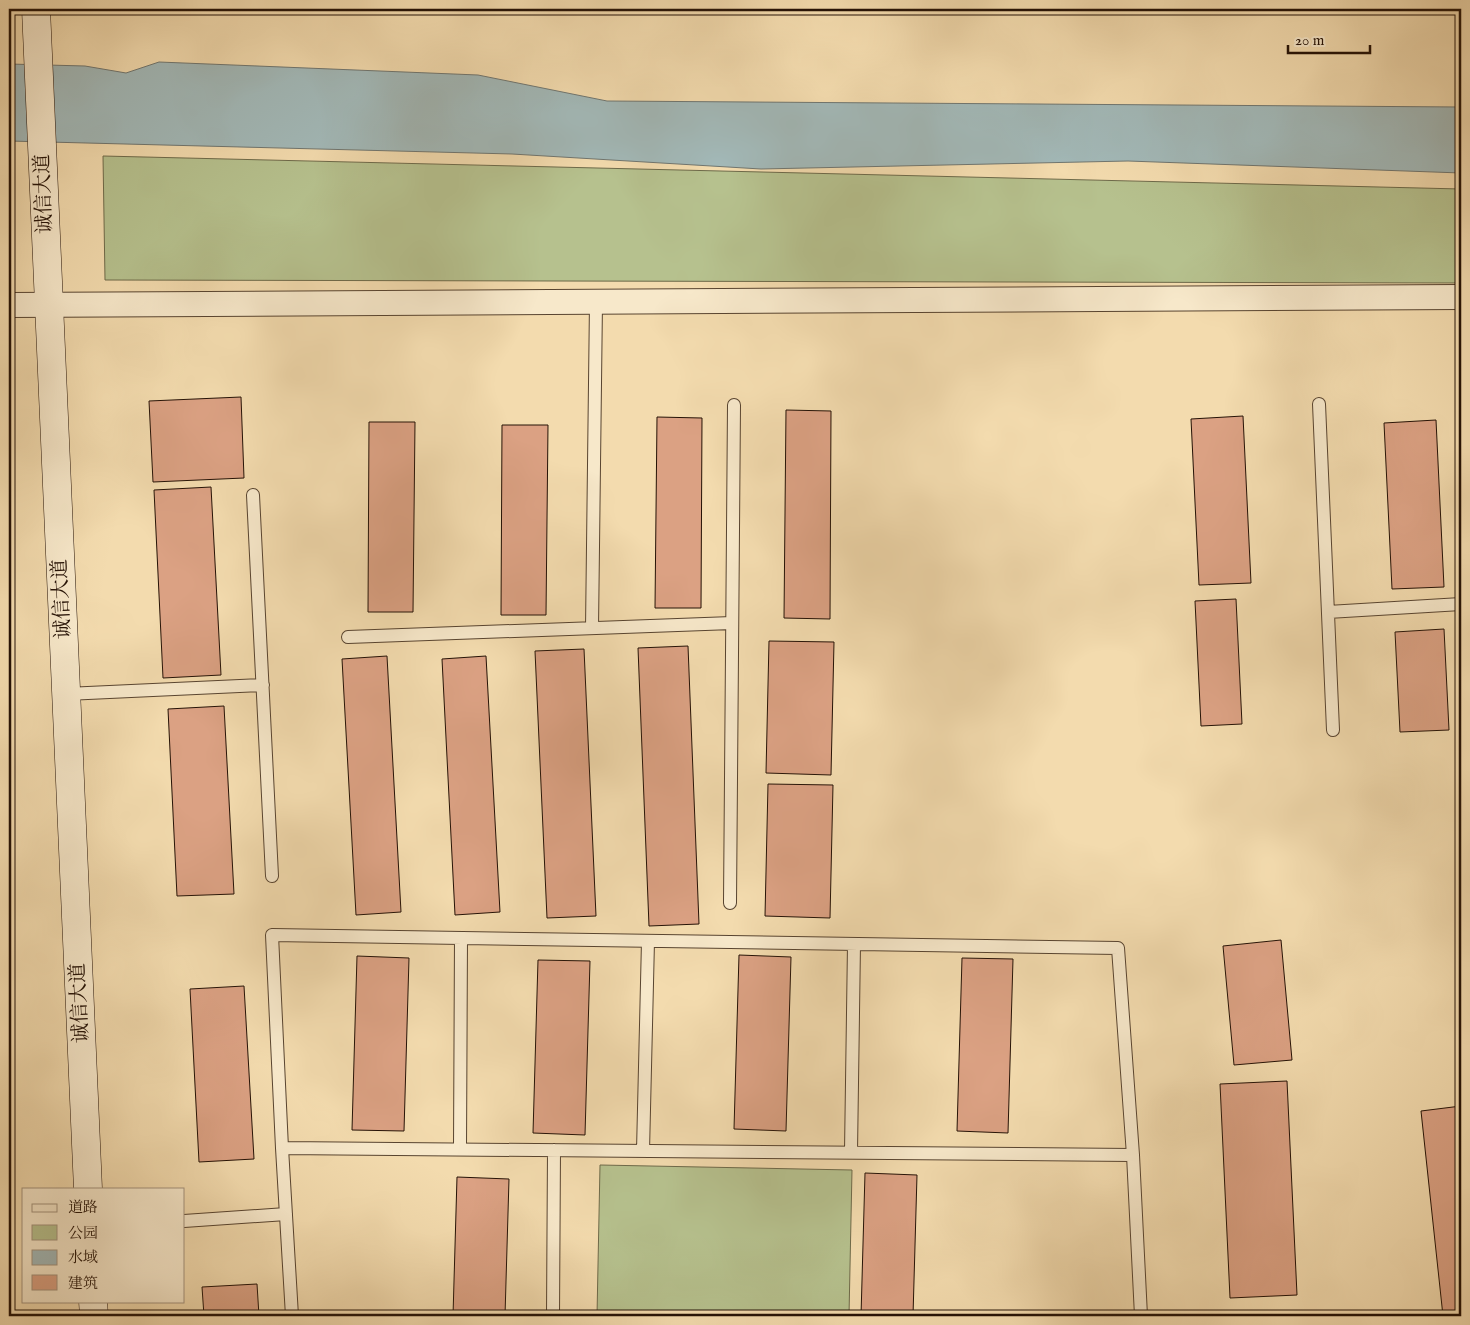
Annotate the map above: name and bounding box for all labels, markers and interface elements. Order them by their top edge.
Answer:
scale bar [1288,22,1370,54]
text: 20 m [1295,31,1325,50]
street label: 诚信大道 [30,154,58,234]
street label: 诚信大道 [47,558,77,640]
street label: 诚信大道 [65,962,95,1044]
legend [22,1188,185,1302]
text: 道路 [68,1198,98,1217]
text: 公园 [68,1224,98,1243]
text: 水域 [68,1248,98,1267]
text: 建筑 [68,1274,98,1293]

